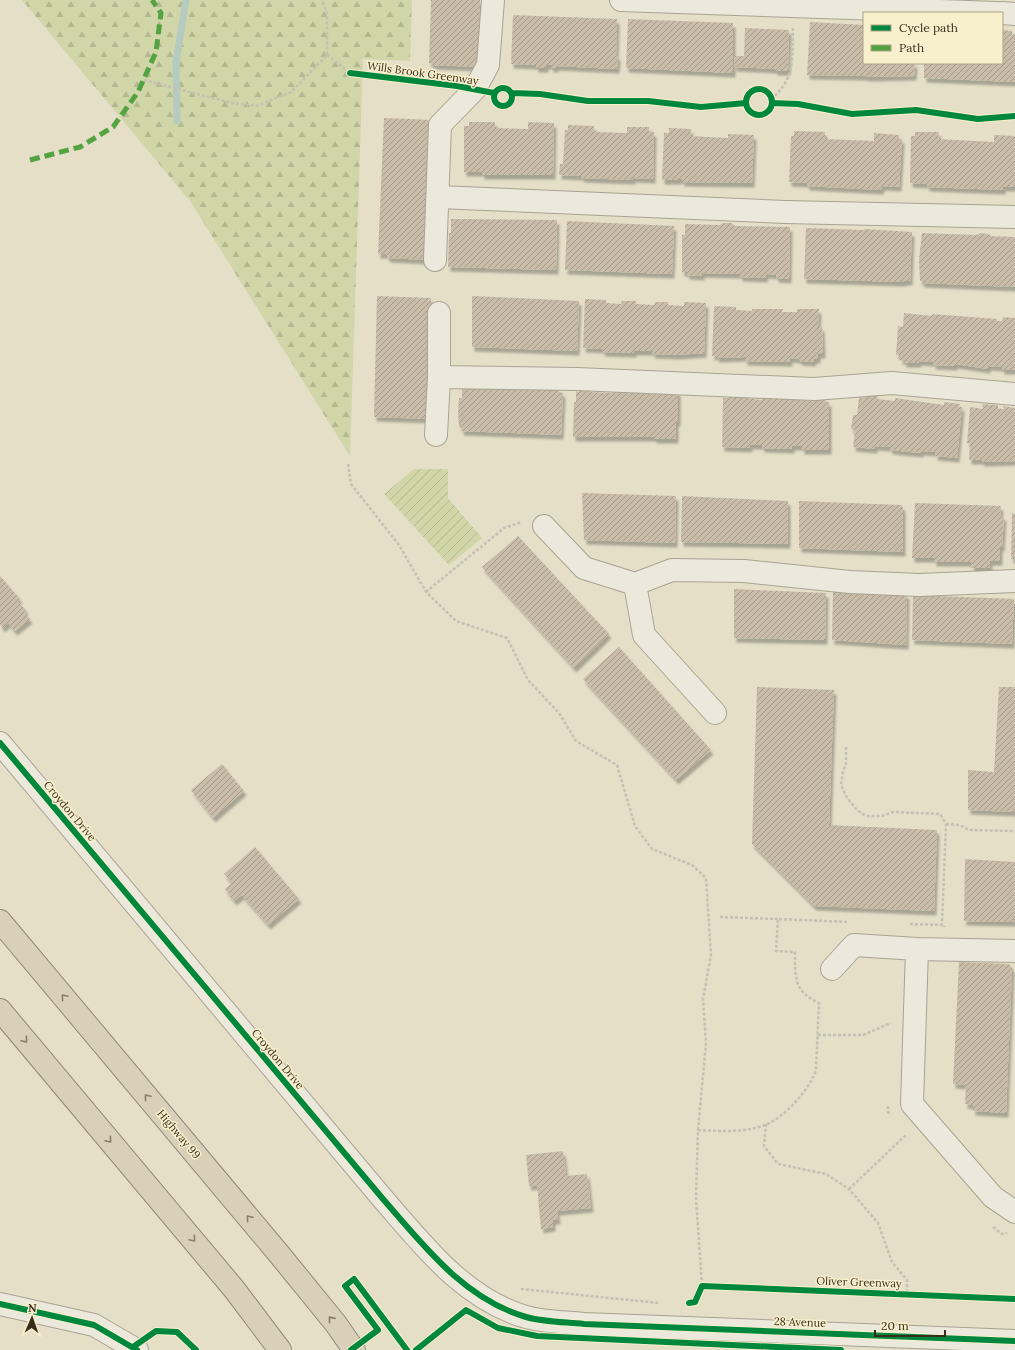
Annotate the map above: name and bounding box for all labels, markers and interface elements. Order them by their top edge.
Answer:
legend [863,12,1003,64]
text: Cycle path [899,20,958,35]
text: Path [899,40,924,55]
street label: Wills Brook Greenway [366,58,480,88]
street label: Croydon Drive [41,778,99,844]
one-way arrow [61,995,68,1002]
street label: Croydon Drive [249,1026,307,1092]
one-way arrow [21,1035,28,1043]
one-way arrow [145,1094,152,1102]
street label: Highway 99 [154,1106,204,1162]
one-way arrow [104,1135,111,1142]
one-way arrow [246,1216,253,1223]
one-way arrow [188,1234,195,1242]
street label: Oliver Greenway [816,1274,902,1290]
north arrow [12,1298,52,1338]
text: N [28,1301,37,1315]
scale bar [875,1312,945,1338]
street label: 28 Avenue [774,1314,826,1330]
one-way arrow [329,1316,336,1323]
text: 20 m [881,1318,909,1333]

